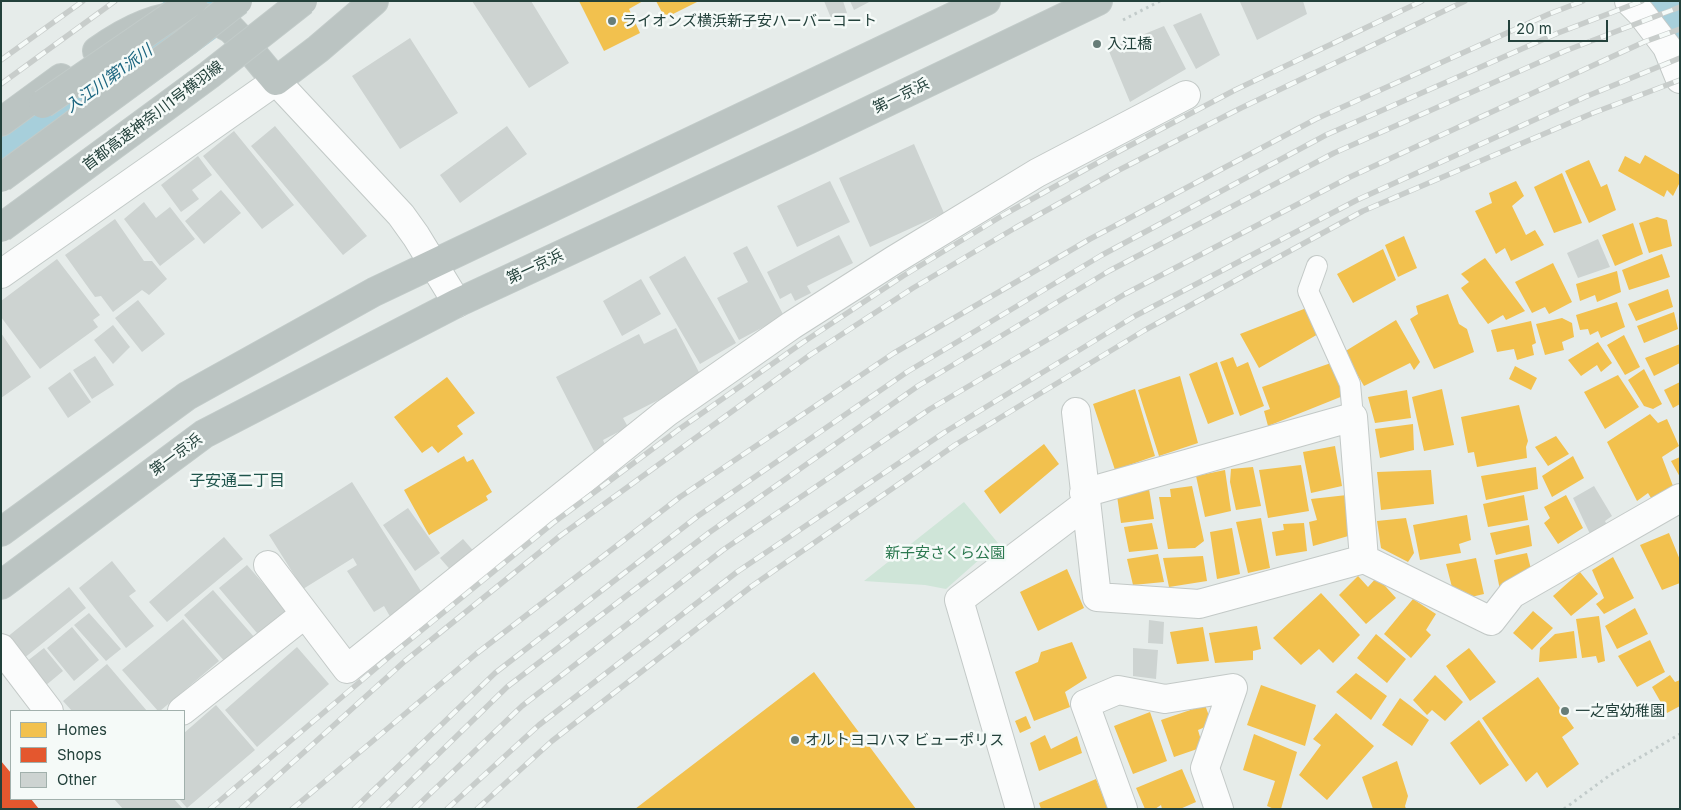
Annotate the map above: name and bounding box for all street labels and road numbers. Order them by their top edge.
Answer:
street label: 首都高速神奈川1号横羽線 [79,57,227,175]
street label: 第一京浜 [870,75,932,117]
street label: 第一京浜 [504,246,566,288]
street label: 第一京浜 [146,430,206,480]

